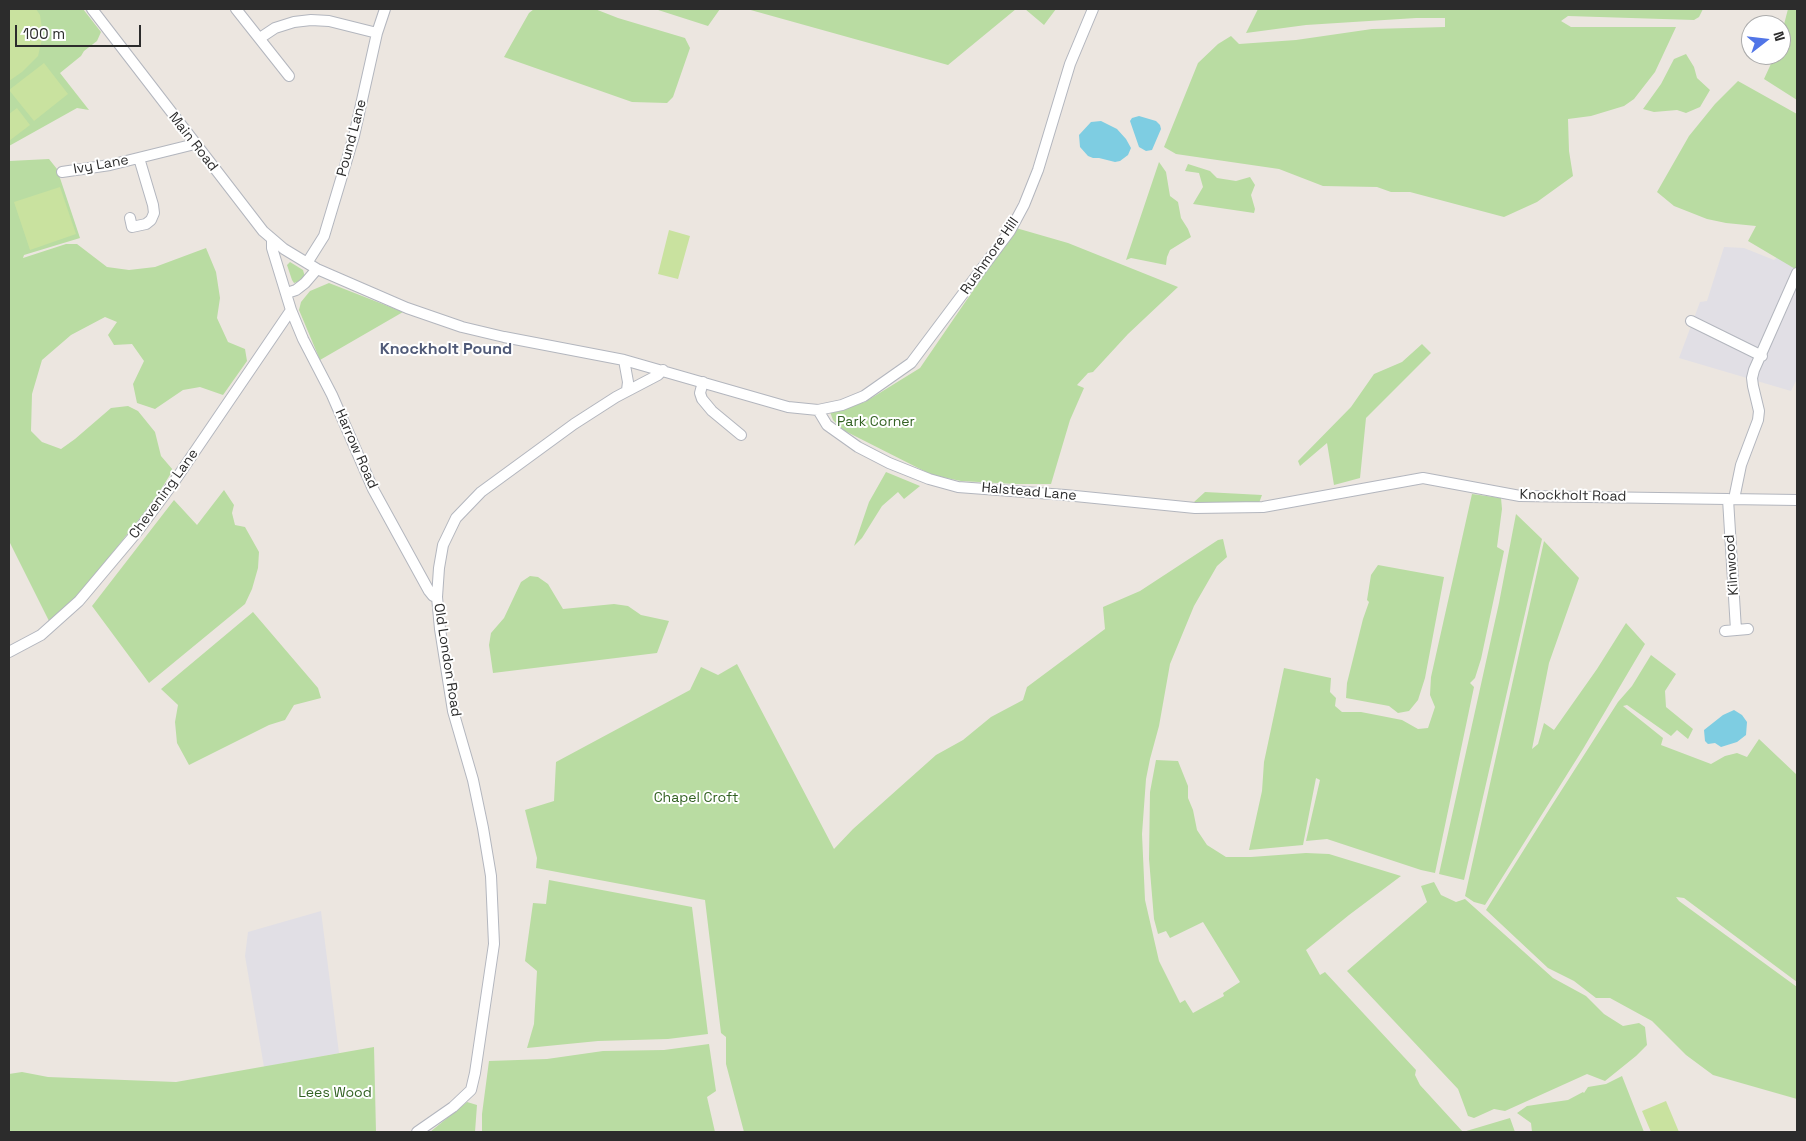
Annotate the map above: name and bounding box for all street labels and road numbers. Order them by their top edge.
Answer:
street label: Pound Lane [334,98,370,178]
street label: Main Road [165,109,221,175]
street label: Ivy Lane [72,152,130,178]
street label: Rushmore Hill [957,214,1023,298]
street label: Harrow Road [331,407,381,491]
street label: Chevening Lane [126,446,202,542]
street label: Halstead Lane [981,479,1077,505]
street label: Knockholt Road [1519,487,1627,505]
street label: Kilnwood [1721,534,1743,596]
street label: Old London Road [430,602,464,718]

